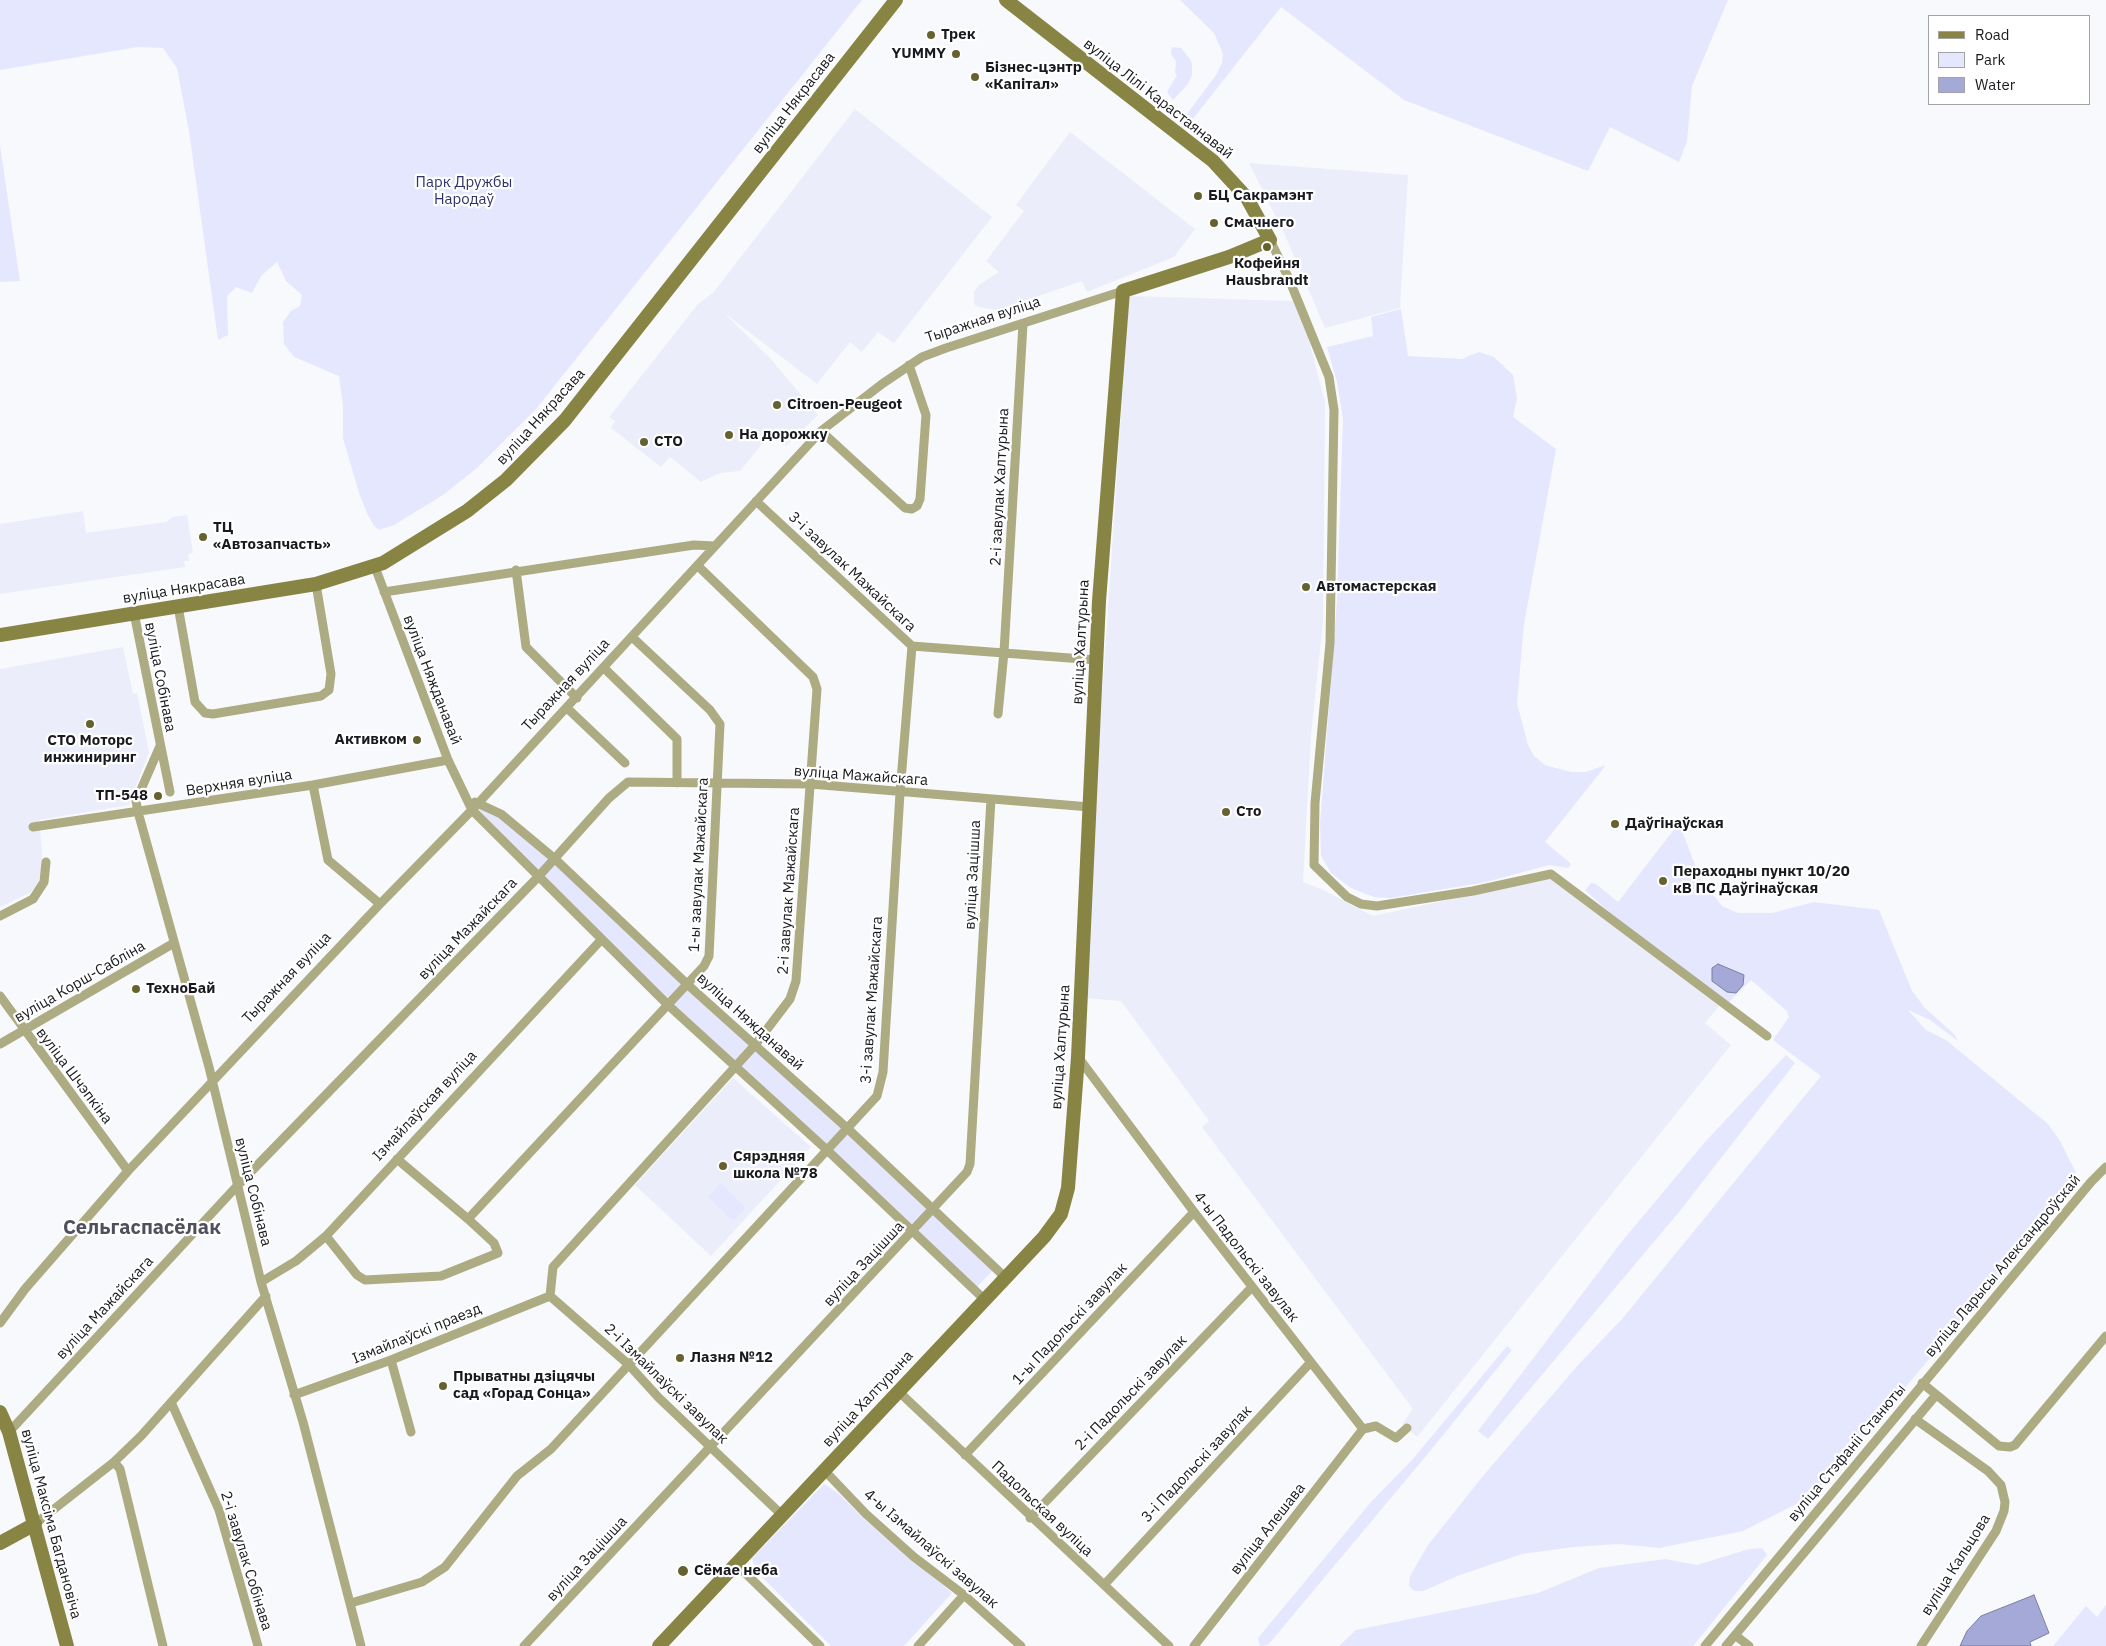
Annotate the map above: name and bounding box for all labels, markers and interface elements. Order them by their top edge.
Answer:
legend [1928,15,2091,105]
text: Road [1975,25,2010,44]
place label: Трек [941,26,975,44]
marker: Трек [925,29,937,41]
street label: вуліца Лілі Карастаянавай [1080,35,1236,163]
place label: YUMMY [892,45,946,63]
marker: YUMMY [950,48,962,60]
street label: вуліца Някрасава [749,49,839,157]
text: Park [1975,50,2005,69]
place label: Бізнес-цэнтр «Капітал» [985,59,1082,94]
marker: Бізнес-цэнтр «Капітал» [969,71,981,83]
text: Water [1975,75,2015,94]
park label: Парк Дружбы Народаў [416,174,512,209]
place label: БЦ Сакрамэнт [1208,187,1313,205]
marker: БЦ Сакрамэнт [1192,190,1204,202]
place label: Смачнего [1224,214,1294,232]
marker: Смачнего [1208,217,1220,229]
marker: Кофейня Hausbrandt [1261,241,1273,253]
place label: Кофейня Hausbrandt [1225,255,1309,290]
street label: Тыражная вуліца [923,293,1043,347]
street label: вуліца Някрасава [493,365,589,469]
place label: Citroen-Peugeot [787,396,902,414]
marker: Citroen-Peugeot [771,399,783,411]
street label: 2-і завулак Халтурына [987,408,1013,566]
place label: На дорожку [739,426,827,444]
marker: На дорожку [723,429,735,441]
place label: СТО [654,433,683,451]
marker: СТО [638,436,650,448]
street label: 3-і завулак Мажайскага [784,508,920,636]
place label: ТЦ «Автозапчасть» [213,519,331,554]
marker: ТЦ «Автозапчасть» [197,531,209,543]
street label: вуліца Някрасава [121,570,247,608]
place label: Автомастерская [1316,578,1436,596]
street label: вуліца Халтурына [1069,579,1093,705]
marker: Автомастерская [1300,581,1312,593]
street label: вуліца Няжданавай [399,613,465,747]
street label: вуліца Собінава [141,621,179,733]
street label: Тыражная вуліца [518,635,614,735]
marker: СТО Моторс инжиниринг [84,718,96,730]
place label: Активком [335,731,407,749]
place label: СТО Моторс инжиниринг [43,732,137,767]
marker: Активком [411,734,423,746]
street label: вуліца Мажайскага [793,762,929,790]
street label: Верхняя вуліца [185,766,293,800]
street label: 1-ы завулак Мажайскага [685,777,713,953]
place label: ТП-548 [96,787,148,805]
marker: ТП-548 [152,790,164,802]
place label: Сто [1236,803,1262,821]
marker: Сто [1220,806,1232,818]
street label: 2-і завулак Мажайскага [774,807,804,975]
place label: Даўгінаўская [1625,815,1724,833]
marker: Даўгінаўская [1609,818,1621,830]
street label: вуліца Зацішша [961,820,985,930]
place label: Пераходны пункт 10/20 кВ ПС Даўгінаўская [1673,863,1850,898]
street label: вуліца Мажайскага [415,874,521,984]
marker: Пераходны пункт 10/20 кВ ПС Даўгінаўская [1657,875,1669,887]
street label: 3-і завулак Мажайскага [857,916,887,1084]
street label: Тыражная вуліца [239,929,335,1027]
street label: вуліца Корш-Сабліна [11,937,149,1027]
street label: вуліца Няжданавай [693,969,807,1075]
place label: ТехноБай [146,980,215,998]
marker: ТехноБай [130,983,142,995]
street label: вуліца Халтурына [1048,984,1074,1110]
street label: вуліца Шчэпкіна [32,1024,116,1128]
street label: Ізмайлаўская вуліца [369,1047,481,1165]
street label: вуліца Собінава [231,1136,275,1248]
place label: Сярэдняя школа №78 [733,1148,818,1183]
marker: Сярэдняя школа №78 [717,1160,729,1172]
street label: вуліца Ларысы Александроўскай [1921,1171,2085,1361]
street label: 4-ы Падольскі завулак [1190,1188,1302,1326]
district label: Сельгаспасёлак [63,1216,221,1240]
street label: вуліца Зацішша [820,1218,908,1310]
street label: вуліца Мажайскага [53,1253,157,1363]
street label: 1-ы Падольскі завулак [1009,1259,1131,1389]
street label: Ізмайлаўскі праезд [350,1300,484,1368]
street label: 2-і Ізмайлаўскі завулак [600,1320,732,1448]
street label: 2-і Падольскі завулак [1071,1332,1191,1454]
street label: вуліца Халтурына [819,1347,917,1451]
place label: Лазня №12 [690,1349,773,1367]
marker: Лазня №12 [674,1352,686,1364]
place label: Прыватны дзіцячы сад «Горад Сонца» [453,1368,595,1403]
marker: Прыватны дзіцячы сад «Горад Сонца» [437,1380,449,1392]
street label: вуліца Стэфаніі Станюты [1784,1381,1910,1525]
street label: 3-і Падольскі завулак [1138,1402,1256,1526]
street label: вуліца Максіма Багдановіча [17,1427,85,1621]
street label: Падольская вуліца [987,1457,1097,1561]
street label: вуліца Алешава [1227,1480,1309,1578]
street label: 4-ы Ізмайлаўскі завулак [860,1486,1002,1612]
street label: 2-і завулак Собінава [216,1489,276,1633]
street label: вуліца Кальцова [1918,1511,1994,1619]
street label: вуліца Зацішша [543,1513,631,1605]
place label: Сёмае неба [694,1562,778,1580]
marker: Сёмае неба [676,1564,690,1578]

